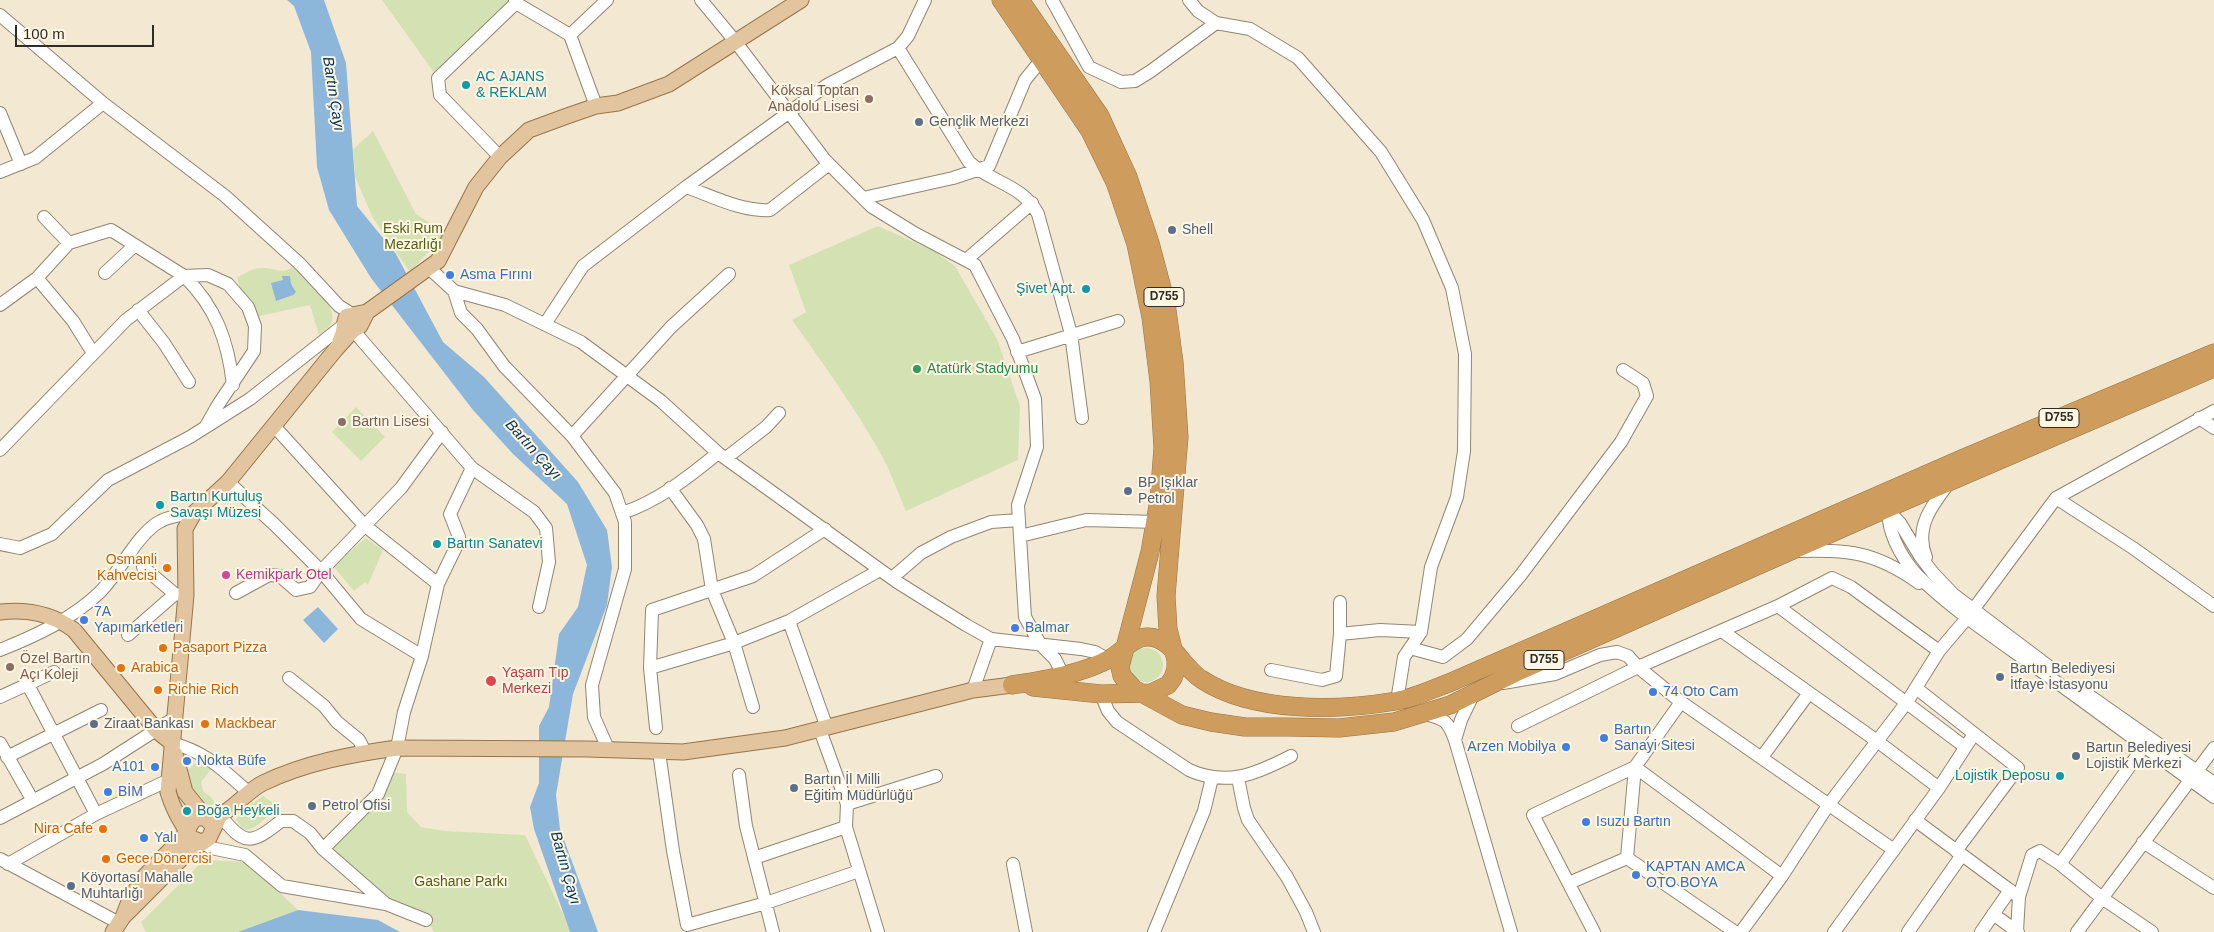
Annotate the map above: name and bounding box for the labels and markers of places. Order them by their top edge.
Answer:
place label: AC AJANS & REKLAM [476,69,547,102]
marker: AC AJANS & REKLAM [460,79,472,91]
place label: Köksal Toptan Anadolu Lisesi [768,83,859,115]
marker: Köksal Toptan Anadolu Lisesi [863,93,875,105]
place label: Gençlik Merkezi [929,114,1029,130]
marker: Gençlik Merkezi [913,116,925,128]
place label: Shell [1182,222,1213,238]
marker: Shell [1166,224,1178,236]
place label: Asma Fırını [460,267,532,283]
marker: Asma Fırını [444,269,456,281]
place label: Şivet Apt. [1016,281,1076,297]
marker: Şivet Apt. [1080,283,1092,295]
place label: Atatürk Stadyumu [927,361,1038,377]
marker: Atatürk Stadyumu [911,363,923,375]
place label: Bartın Lisesi [352,414,429,430]
marker: Bartın Lisesi [336,416,348,428]
place label: BP Işıklar Petrol [1138,475,1198,508]
marker: BP Işıklar Petrol [1122,485,1134,497]
place label: Bartın Kurtuluş Savaşı Müzesi [170,489,263,522]
marker: Bartın Kurtuluş Savaşı Müzesi [154,499,166,511]
place label: Bartın Sanatevi [447,536,543,552]
marker: Bartın Sanatevi [431,538,443,550]
place label: Osmanli Kahvecisi [97,552,157,584]
marker: Osmanli Kahvecisi [161,562,173,574]
place label: Kemikpark Otel [236,567,332,583]
marker: Kemikpark Otel [220,569,232,581]
place label: 7A Yapımarketleri [94,604,183,636]
marker: 7A Yapımarketleri [78,614,90,626]
place label: Balmar [1025,620,1069,636]
marker: Balmar [1009,622,1021,634]
place label: Pasaport Pizza [173,640,267,656]
marker: Pasaport Pizza [157,642,169,654]
place label: Özel Bartın Açı Koleji [20,651,90,684]
place label: Arabica [131,660,178,676]
marker: Özel Bartın Açı Koleji [4,661,16,673]
place label: Bartın Belediyesi İtfaye İstasyonu [2010,661,2115,694]
marker: Arabica [115,662,127,674]
place label: Yaşam Tıp Merkezi [502,665,569,698]
marker: Bartın Belediyesi İtfaye İstasyonu [1994,671,2006,683]
marker: Yaşam Tıp Merkezi [484,674,498,688]
place label: Richie Rich [168,682,239,698]
marker: Richie Rich [152,684,164,696]
place label: 74 Oto Cam [1663,684,1738,700]
marker: 74 Oto Cam [1647,686,1659,698]
place label: Ziraat Bankası [104,716,194,732]
place label: Mackbear [215,716,276,732]
marker: Ziraat Bankası [88,718,100,730]
marker: Mackbear [199,718,211,730]
place label: Bartın Sanayi Sitesi [1614,722,1695,754]
marker: Bartın Sanayi Sitesi [1598,732,1610,744]
place label: Arzen Mobilya [1467,739,1556,755]
place label: Bartın Belediyesi Lojistik Merkezi [2086,740,2191,772]
marker: Arzen Mobilya [1560,741,1572,753]
marker: Bartın Belediyesi Lojistik Merkezi [2070,750,2082,762]
place label: Nokta Büfe [197,753,266,769]
marker: Nokta Büfe [181,755,193,767]
place label: A101 [112,759,145,775]
marker: A101 [149,761,161,773]
place label: Lojistik Deposu [1955,768,2050,784]
marker: Lojistik Deposu [2054,770,2066,782]
place label: Bartın İl Milli Eğitim Müdürlüğü [804,772,913,804]
marker: Bartın İl Milli Eğitim Müdürlüğü [788,782,800,794]
place label: BİM [118,784,143,800]
marker: BİM [102,786,114,798]
place label: Petrol Ofisi [322,798,390,814]
marker: Petrol Ofisi [306,800,318,812]
place label: Boğa Heykeli [197,803,279,819]
marker: Boğa Heykeli [181,805,193,817]
place label: Isuzu Bartın [1596,814,1671,830]
marker: Isuzu Bartın [1580,816,1592,828]
place label: Nira Cafe [34,821,93,837]
marker: Nira Cafe [97,823,109,835]
place label: Yalı [154,830,177,846]
marker: Yalı [138,832,150,844]
place label: Gece Dönercisi [116,851,212,867]
marker: Gece Dönercisi [100,853,112,865]
place label: KAPTAN AMCA OTO BOYA [1646,859,1745,892]
marker: KAPTAN AMCA OTO BOYA [1630,869,1642,881]
place label: Köyortası Mahalle Muhtarlığı [81,870,193,902]
marker: Köyortası Mahalle Muhtarlığı [65,880,77,892]

